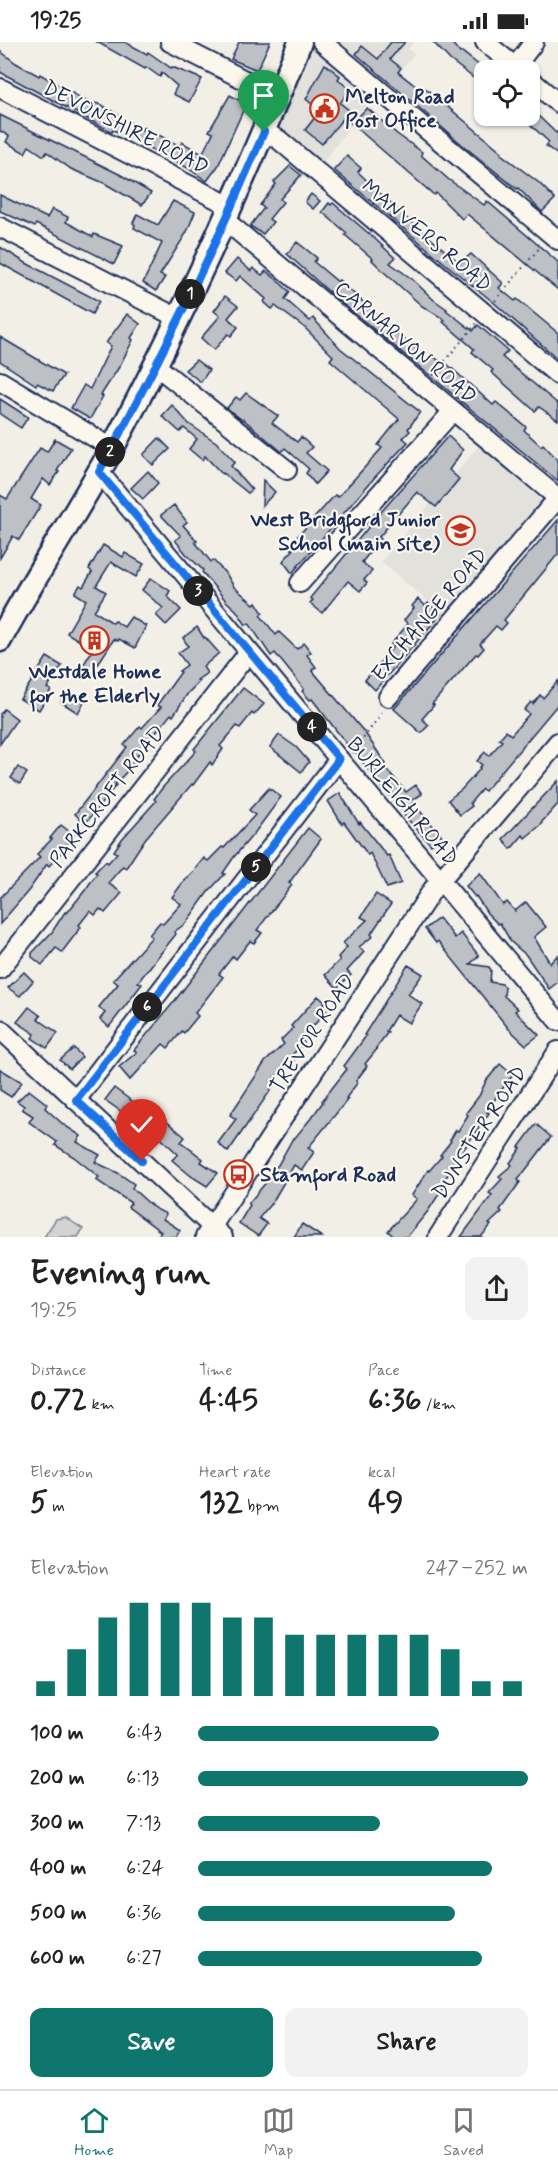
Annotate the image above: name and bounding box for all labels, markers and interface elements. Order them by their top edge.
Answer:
text: 19:25 [30,7,81,35]
map controls [474,60,540,126]
button: locate [474,60,540,126]
pin [238,70,289,132]
street label: DEVONSHIRE ROAD [38,74,213,182]
icon: arrive [247,79,280,112]
place label: Melton Road Post Office [345,83,455,135]
public building icon: Melton Road Post Office [308,92,340,124]
street label: MANVERS ROAD [355,173,497,299]
street label: CARNARVON ROAD [328,275,482,411]
pin: 1 [175,279,205,309]
text: 1 [186,283,194,304]
pin: 2 [95,437,125,467]
text: 2 [106,441,114,462]
place label: West Bridgford Junior School (main site) [250,506,441,558]
school or university icon: West Bridgford Junior School (main site) [445,515,477,547]
street label: EXCHANGE ROAD [366,542,494,687]
pin: 3 [183,576,213,606]
text: 3 [194,580,202,601]
building icon: Westdale Home for the Elderly [79,624,111,656]
place label: Westdale Home for the Elderly [28,658,162,712]
pin: 4 [297,712,327,742]
text: 4 [307,716,317,737]
street label: PARKCROFT ROAD [43,720,172,873]
street label: BURLEIGH ROAD [340,732,464,872]
pin: 5 [241,852,271,882]
text: 5 [251,856,261,877]
street label: TREVOR ROAD [264,968,362,1099]
pin: 6 [132,992,162,1022]
text: 6 [143,996,151,1017]
street label: DUNSTER ROAD [426,1060,534,1205]
pin [116,1099,167,1161]
icon: check [125,1108,158,1141]
bus stop icon: Stamford Road [223,1158,255,1190]
place label: Stamford Road [260,1161,396,1191]
text: Evening run [30,1252,210,1296]
button: share [465,1257,528,1320]
text: 19:25 [30,1297,77,1324]
text: Distance [30,1360,86,1381]
text: Time [199,1360,233,1381]
text: Pace [368,1360,400,1381]
text: 0.72 [30,1381,87,1420]
text: 4:45 [199,1381,258,1420]
text: 6:36 [368,1381,422,1420]
text: km [87,1394,115,1415]
text: /km [422,1394,456,1415]
text: Elevation [30,1462,93,1483]
text: Heart rate [199,1462,271,1483]
text: kcal [368,1462,395,1483]
text: 5 [30,1483,48,1522]
text: 132 [199,1483,243,1522]
text: 49 [368,1483,403,1522]
text: m [48,1496,65,1517]
text: bpm [243,1496,280,1517]
text: Elevation [30,1555,109,1582]
text: 247–252 m [426,1555,528,1582]
text: 100 m [30,1720,84,1747]
text: 6:43 [126,1720,162,1747]
text: 200 m [30,1765,85,1792]
text: 6:13 [126,1765,159,1792]
text: 300 m [30,1810,84,1837]
text: 7:13 [126,1810,161,1837]
text: 400 m [30,1855,86,1882]
text: 6:24 [126,1855,164,1882]
text: 500 m [30,1900,87,1927]
text: 6:36 [126,1900,162,1927]
text: 600 m [30,1945,85,1972]
text: 6:27 [126,1945,161,1972]
button: Save [30,2008,273,2077]
button: Share [285,2008,528,2077]
tab: Home [74,2104,114,2161]
tab: Map [262,2104,295,2161]
tab: Saved [443,2104,484,2161]

